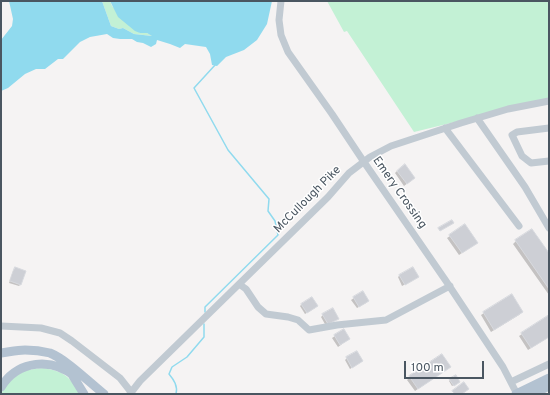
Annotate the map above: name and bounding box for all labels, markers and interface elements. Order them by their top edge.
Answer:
street label: Emery Crossing [369,154,429,232]
street label: McCullough Pike [271,163,345,237]
scale bar [406,353,486,379]
text: 100 m [411,360,444,376]

